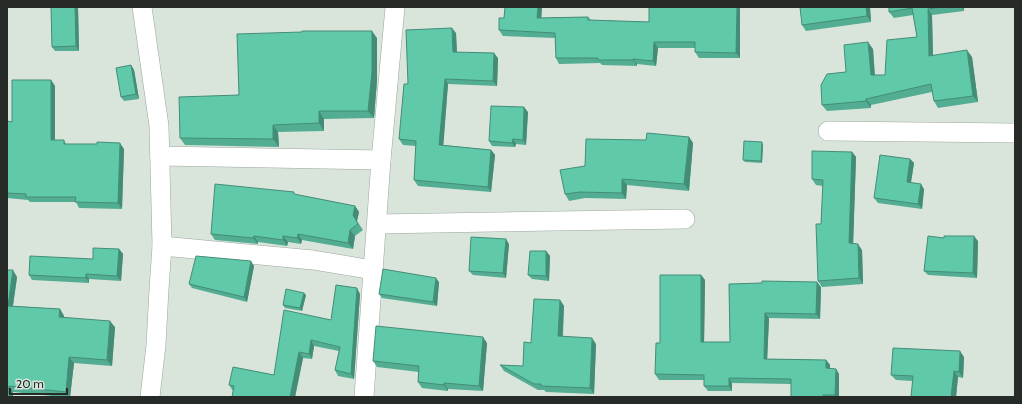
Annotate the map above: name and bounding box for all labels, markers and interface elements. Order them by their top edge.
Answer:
scale bar [10,370,67,396]
text: 20 m [16,376,44,391]

